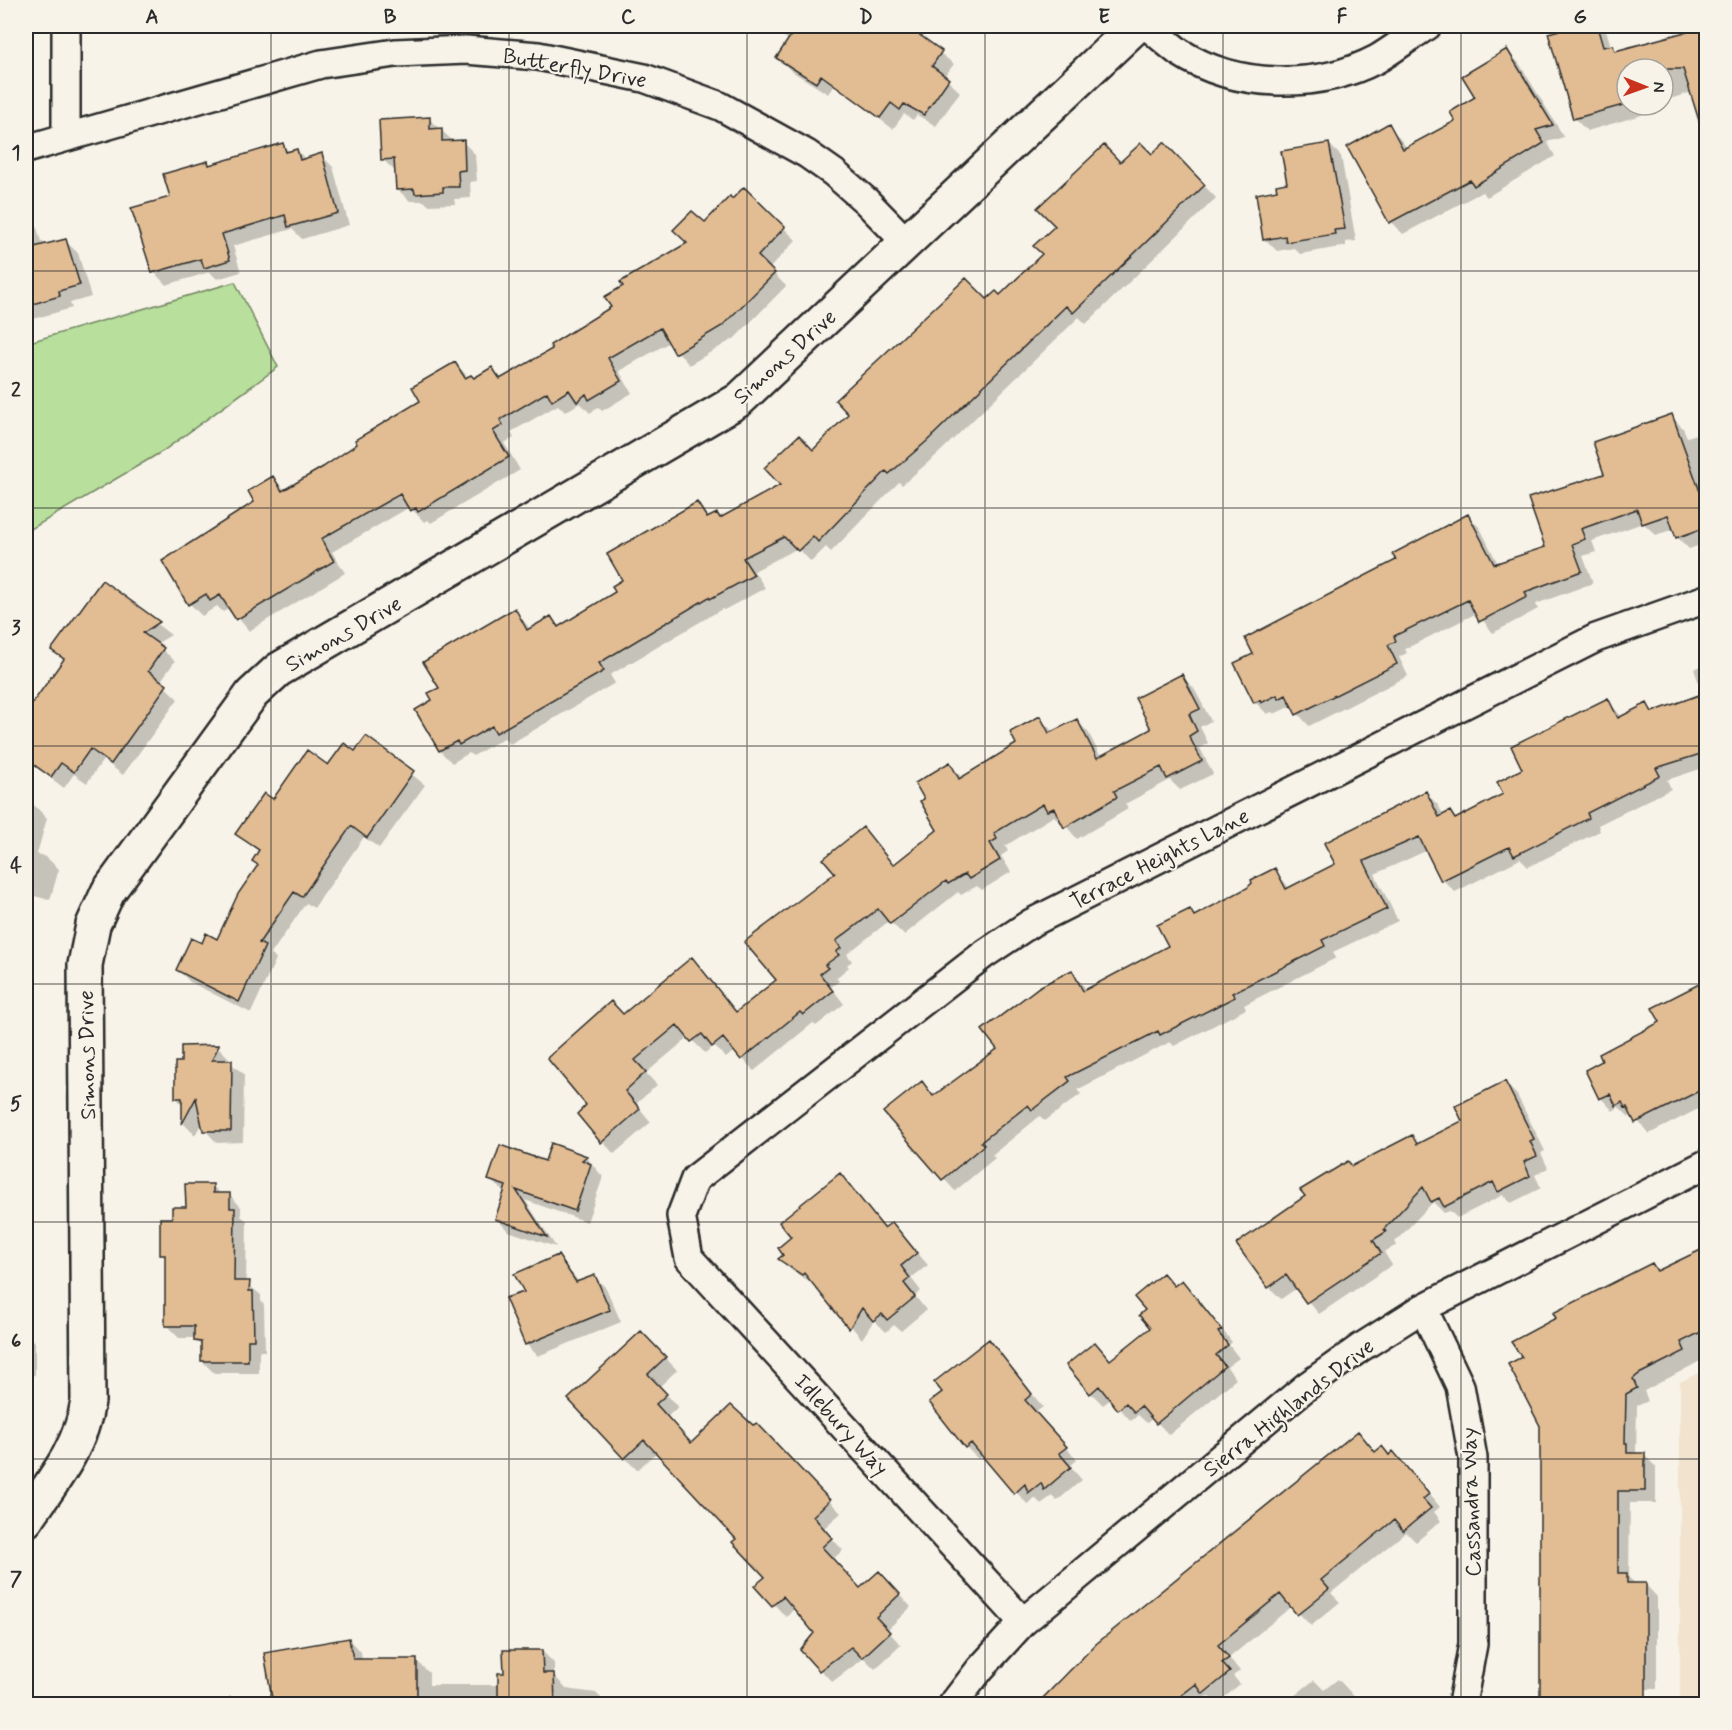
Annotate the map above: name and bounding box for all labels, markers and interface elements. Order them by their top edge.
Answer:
text: A [145,4,159,31]
text: B [384,4,397,31]
text: C [621,4,636,31]
text: D [859,4,873,31]
text: E [1098,4,1110,31]
text: F [1337,4,1348,31]
text: G [1573,4,1587,31]
street label: Butterfly Drive [501,43,649,95]
north arrow [1615,57,1675,117]
text: N [1648,82,1669,93]
text: 1 [12,140,20,167]
street label: Simons Drive [728,304,843,411]
text: 2 [11,377,21,404]
street label: Simons Drive [281,590,407,679]
text: 3 [11,615,21,642]
street label: Terrace Heights Lane [1066,802,1255,918]
text: 4 [10,853,22,880]
street label: Simons Drive [73,990,103,1120]
text: 5 [10,1091,22,1118]
text: 6 [11,1328,21,1355]
street label: Sierra Highlands Drive [1198,1333,1382,1487]
street label: Idlebury Way [787,1368,894,1482]
street label: Cassandra Way [1455,1427,1489,1577]
text: 7 [10,1566,22,1593]

